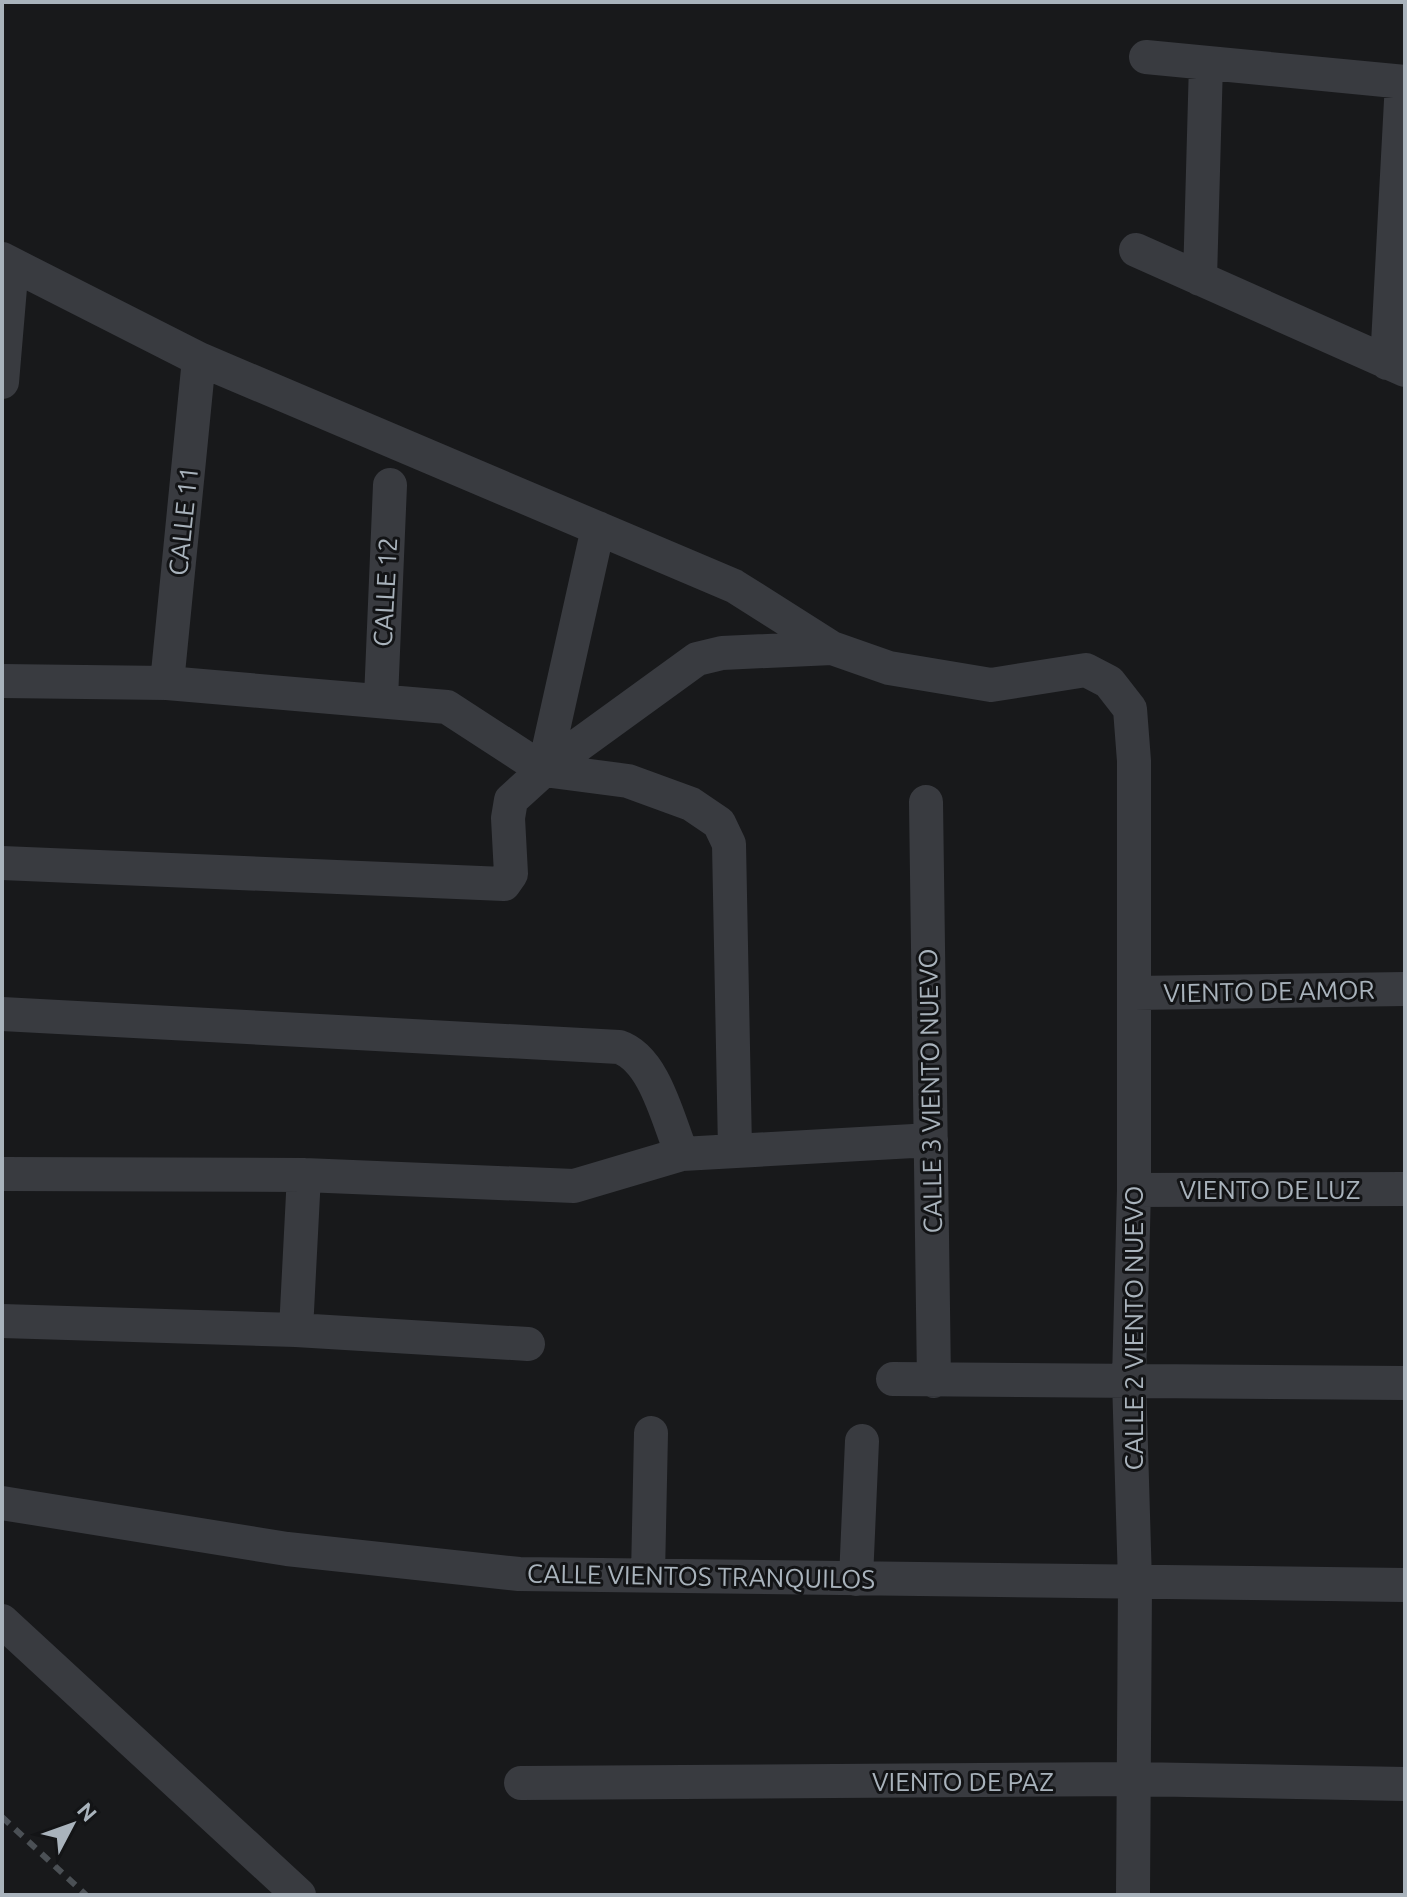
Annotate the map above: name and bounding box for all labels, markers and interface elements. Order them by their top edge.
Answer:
street label: CALLE 11 [163,465,203,577]
street label: CALLE 12 [368,536,402,648]
street label: CALLE 3 VIENTO NUEVO [913,948,947,1234]
street label: VIENTO DE AMOR [1163,975,1375,1007]
street label: VIENTO DE LUZ [1180,1175,1360,1204]
street label: CALLE 2 VIENTO NUEVO [1119,1186,1148,1470]
street label: CALLE VIENTOS TRANQUILOS [527,1558,875,1594]
street label: VIENTO DE PAZ [872,1767,1054,1796]
north arrow [32,1785,112,1865]
text: N [73,1797,102,1826]

